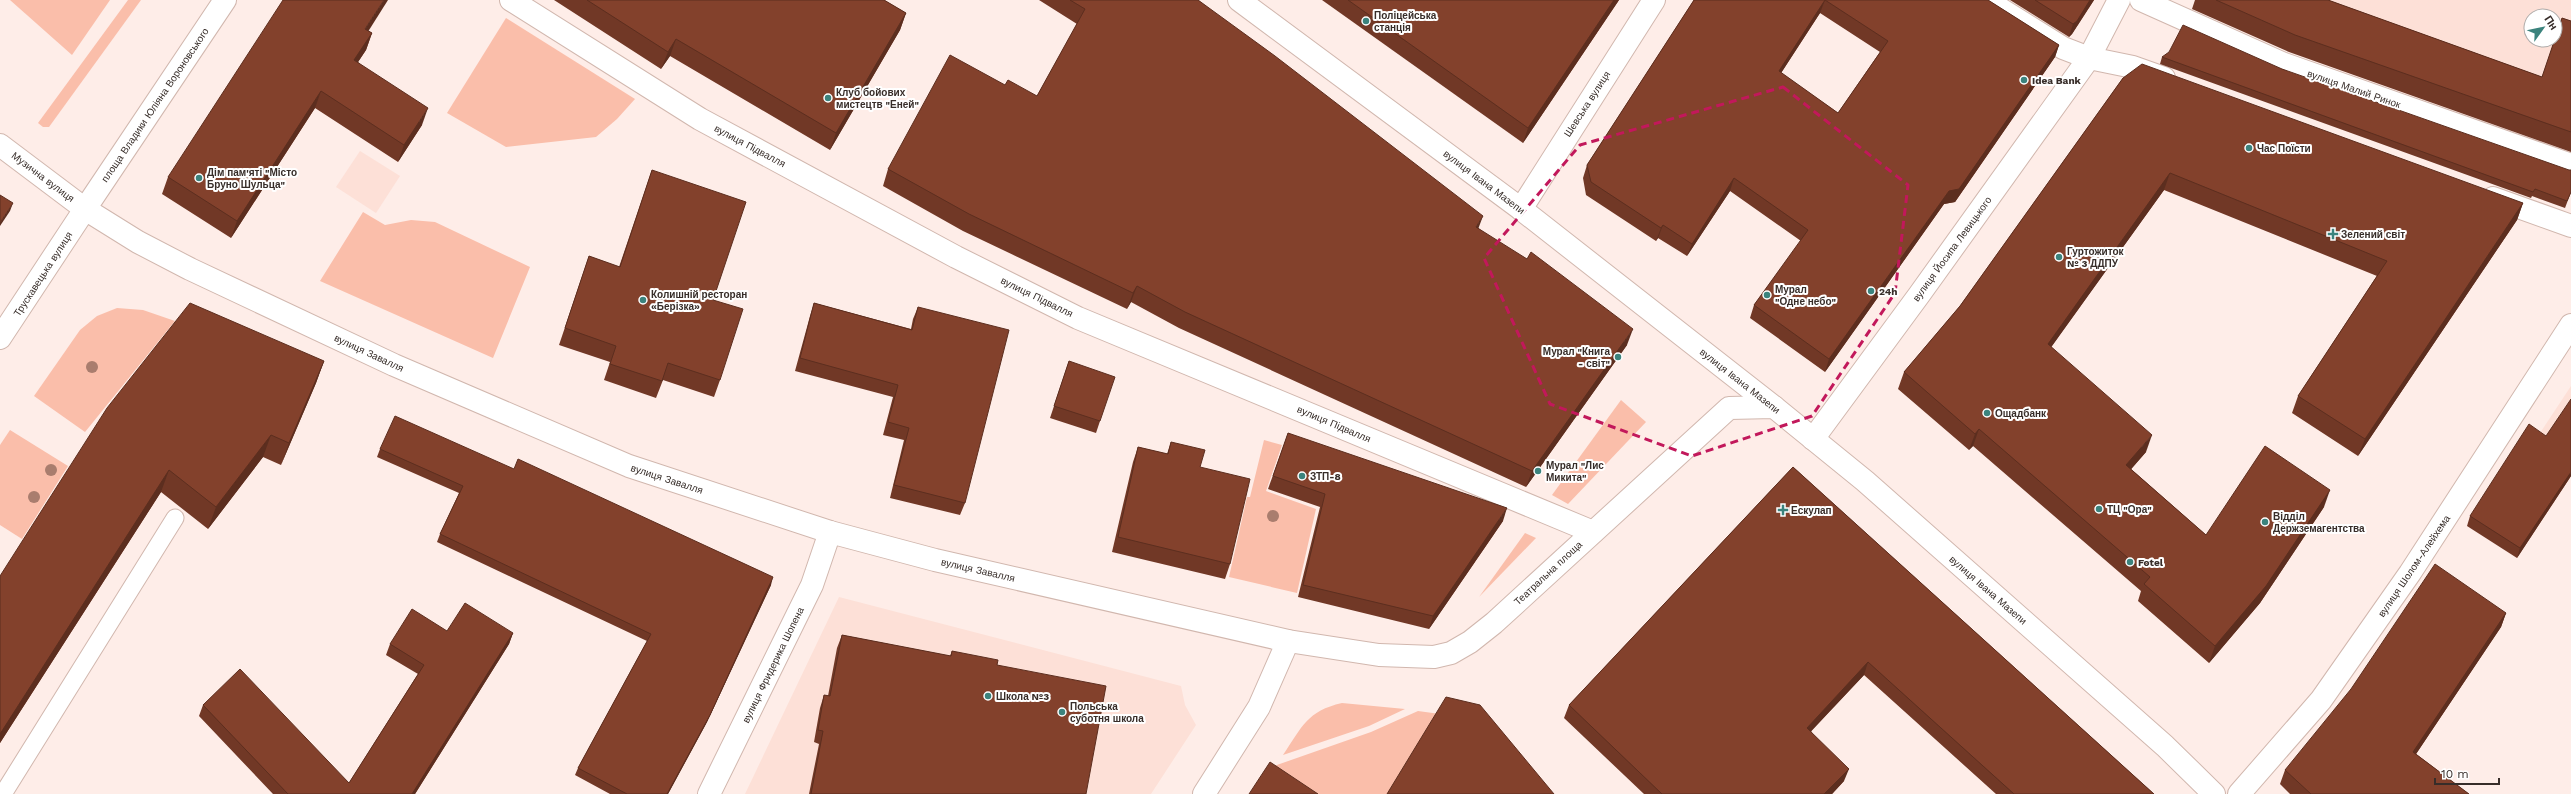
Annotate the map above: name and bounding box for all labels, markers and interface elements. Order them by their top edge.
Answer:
north arrow [2523,8,2563,48]
place label: Поліцейська станція [1374,10,1437,33]
text: Пн [2542,13,2560,32]
marker: Поліцейська станція [1361,16,1371,26]
street label: площа Владики Юліяна Вороновського [99,26,211,184]
street label: вулиця Малий Ринок [2306,68,2403,110]
street label: Шевська вулиця [1562,69,1612,139]
marker: Idea Bank [2019,75,2029,85]
place label: Idea Bank [2032,75,2082,86]
place label: Клуб бойових мистецтв "Еней" [836,87,920,110]
marker: Клуб бойових мистецтв "Еней" [823,93,833,103]
street label: вулиця Підвалля [713,123,787,169]
marker: Час Поїсти [2244,143,2254,153]
place label: Час Поїсти [2257,143,2311,154]
street label: вулиця Івана Мазепи [1441,148,1527,216]
street label: Музична вулиця [9,150,77,204]
place label: Дім пам'яті "Місто Бруно Шульца" [207,167,297,190]
marker: Дім пам'яті "Місто Бруно Шульца" [194,173,204,183]
street label: вулиця Йосипа Левицького [1910,194,1994,303]
marker: Зелений світ [2328,229,2338,239]
place label: Зелений світ [2341,229,2405,240]
street label: Трускавецька вулиця [11,230,75,318]
place label: Гуртожиток № 3 ДДПУ [2067,246,2125,269]
marker: Гуртожиток № 3 ДДПУ [2054,252,2064,262]
street label: вулиця Підвалля [999,275,1075,319]
place label: Мурал "Одне небо" [1775,284,1837,307]
marker: 24h [1866,286,1876,296]
place label: 24h [1879,286,1898,297]
place label: Колишній ресторан «Берізка» [651,289,747,312]
marker: Мурал "Одне небо" [1762,290,1772,300]
marker: Колишній ресторан «Берізка» [638,295,648,305]
street label: вулиця Завалля [333,332,405,374]
place label: Мурал "Книга - світ" [1543,346,1611,369]
street label: вулиця Івана Мазепи [1698,346,1782,416]
marker: Мурал "Книга - світ" [1613,352,1623,362]
street label: вулиця Підвалля [1296,404,1372,444]
marker: Ощадбанк [1982,408,1992,418]
place label: Ощадбанк [1995,408,2047,419]
place label: Мурал "Лис Микита" [1546,460,1604,483]
street label: вулиця Завалля [629,462,705,496]
marker: Мурал "Лис Микита" [1533,466,1543,476]
marker: ЗТП-8 [1297,471,1307,481]
place label: ЗТП-8 [1310,471,1341,482]
marker: ТЦ "Ора" [2094,504,2104,514]
place label: ТЦ "Ора" [2107,504,2152,515]
marker: Ескулап [1778,505,1788,515]
place label: Ескулап [1791,505,1832,516]
place label: Відділ Держземагентства [2273,511,2365,534]
street label: вулиця Шолом-Алейхема [2376,513,2452,619]
marker: Відділ Держземагентства [2260,517,2270,527]
street label: Театральна площа [1512,539,1584,607]
street label: вулиця Івана Мазепи [1947,553,2029,627]
street label: вулиця Завалля [940,556,1016,584]
marker: Fotel [2125,557,2135,567]
place label: Fotel [2138,557,2164,568]
street label: вулиця Фридерика Шопена [740,605,806,725]
marker: Школа №3 [983,691,993,701]
place label: Школа №3 [996,691,1049,702]
place label: Польська суботня школа [1070,701,1144,724]
marker: Польська суботня школа [1057,707,1067,717]
scale bar [2435,760,2499,786]
text: 10 m [2441,767,2469,781]

